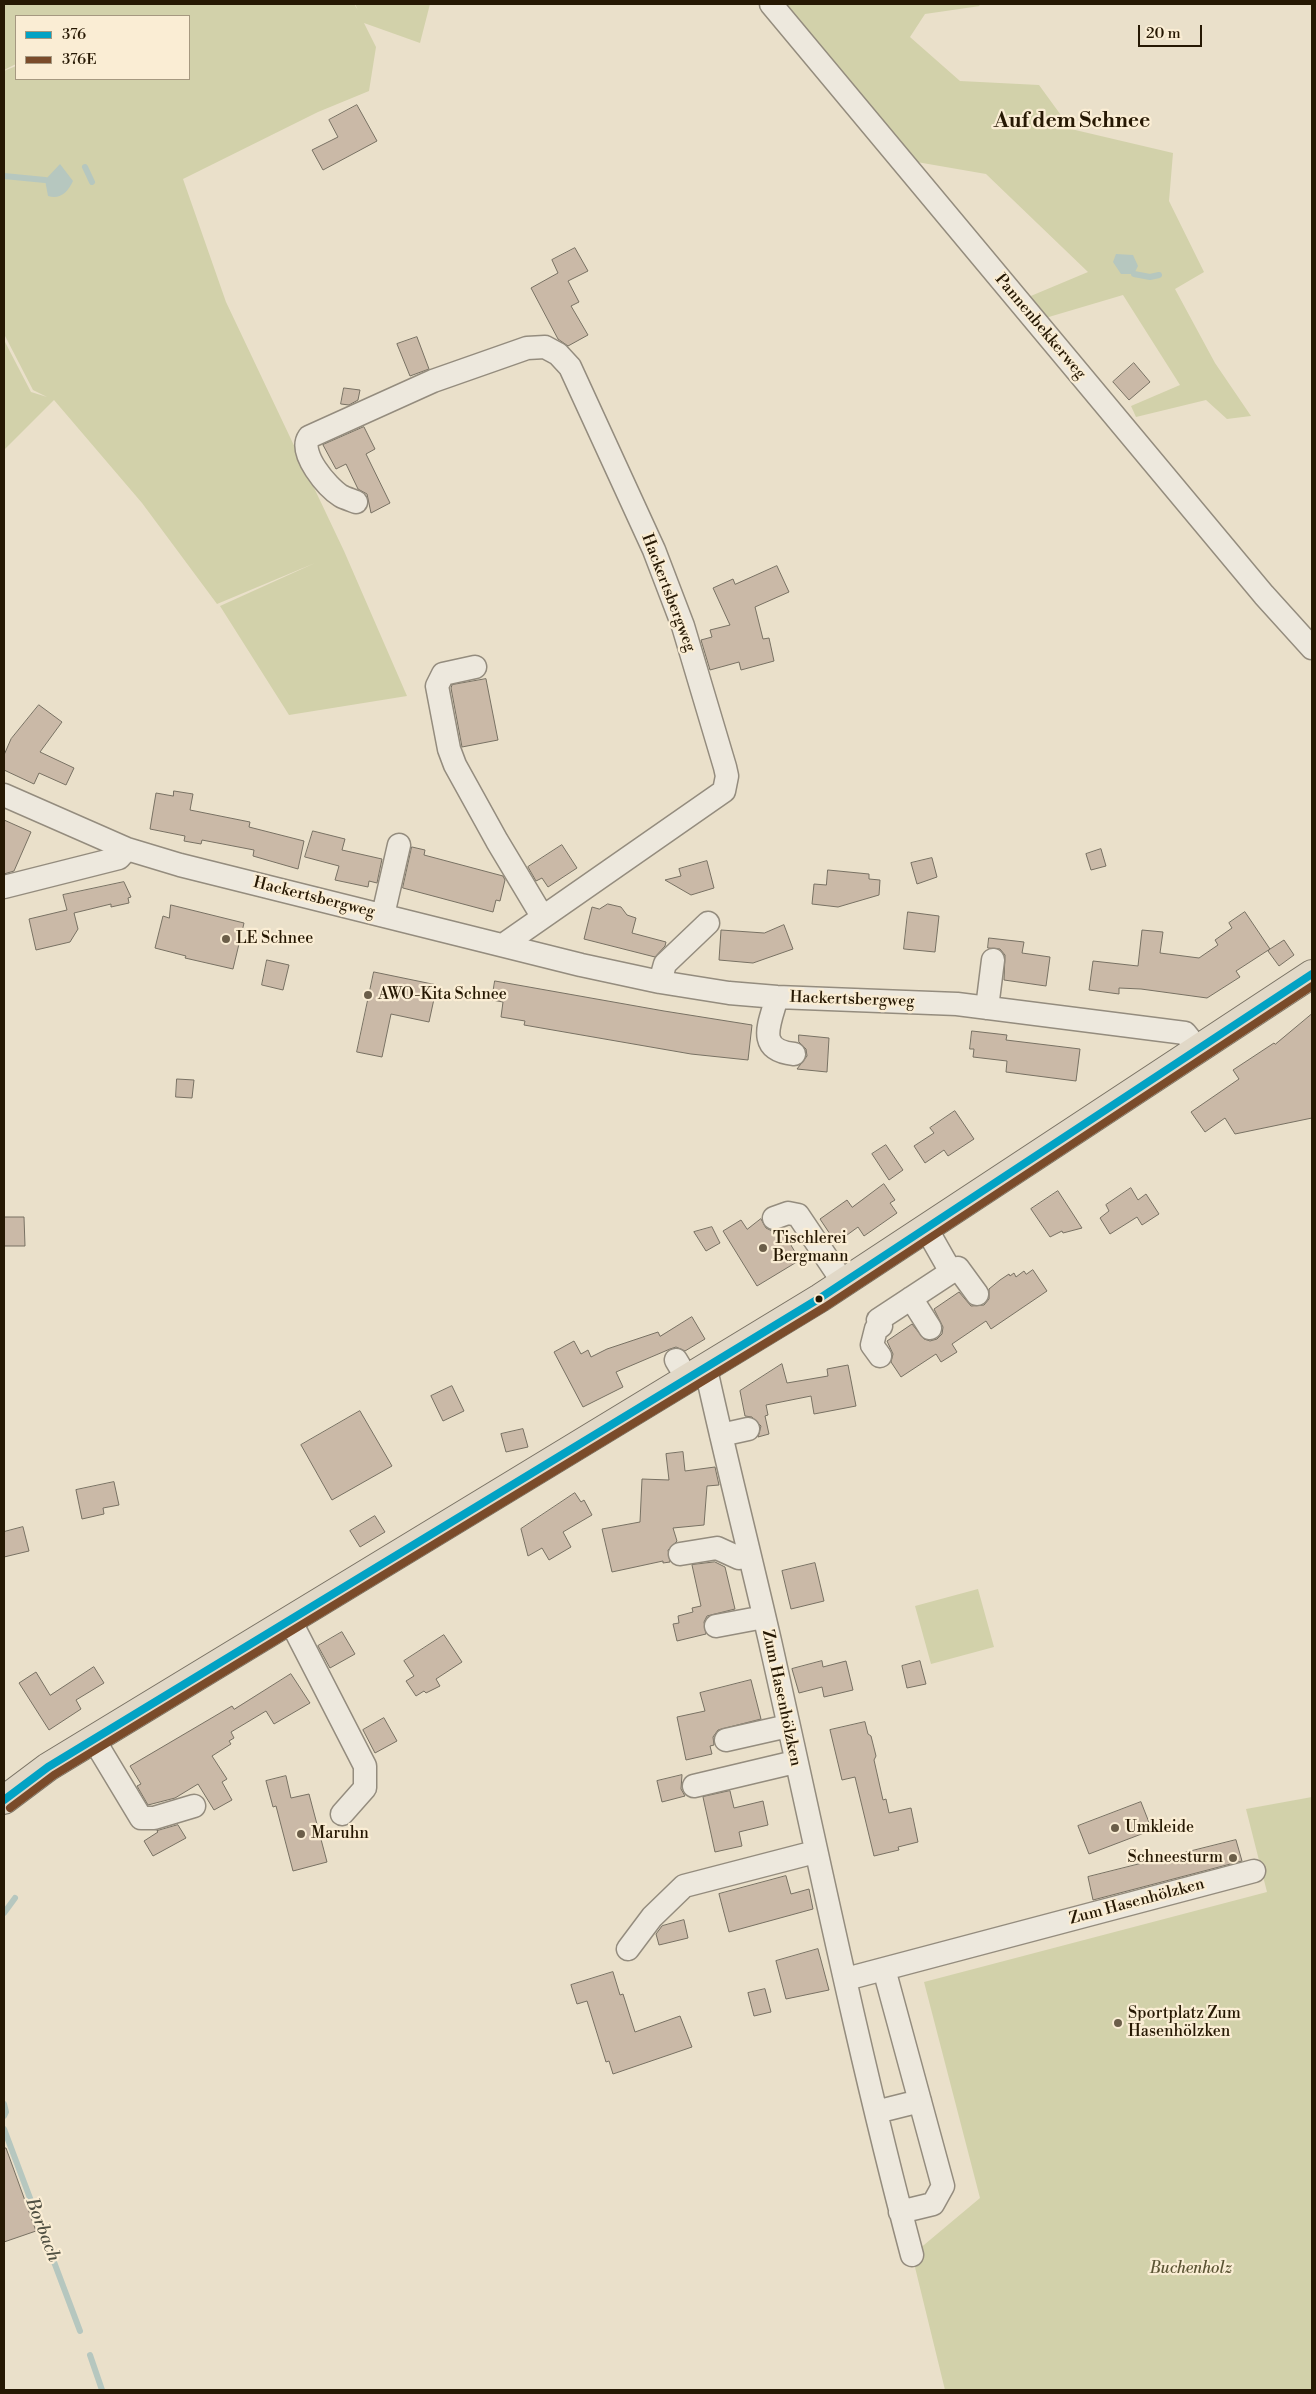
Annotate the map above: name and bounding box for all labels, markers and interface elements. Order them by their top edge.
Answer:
legend [15,15,190,80]
scale bar [1141,15,1205,47]
text: 20 m [1146,24,1181,43]
text: 376 [62,25,86,44]
text: 376E [62,50,97,69]
district label: Auf dem Schnee [994,109,1150,135]
street label: Pannenbekkerweg [990,270,1090,384]
street label: Hackertsbergweg [637,531,699,655]
street label: Hackertsbergweg [251,874,377,922]
place label: LE Schnee [236,929,313,949]
marker: LE Schnee [220,933,232,945]
place label: AWO-Kita Schnee [378,985,507,1005]
street label: Hackertsbergweg [789,988,915,1012]
marker: AWO-Kita Schnee [362,989,374,1001]
place label: Tischlerei Bergmann [773,1229,849,1267]
marker: Tischlerei Bergmann [757,1242,769,1254]
unlabelled marker [814,1294,824,1304]
street label: Zum Hasenhölzken [757,1628,805,1768]
place label: Umkleide [1125,1818,1194,1838]
marker: Umkleide [1109,1822,1121,1834]
place label: Maruhn [311,1824,369,1844]
marker: Maruhn [295,1828,307,1840]
place label: Schneesturm [1127,1848,1223,1868]
marker: Schneesturm [1227,1852,1239,1864]
street label: Zum Hasenhölzken [1067,1875,1207,1929]
place label: Sportplatz Zum Hasenhölzken [1128,2004,1241,2042]
marker: Sportplatz Zum Hasenhölzken [1112,2017,1124,2029]
water label: Borbach [20,2195,64,2265]
park label: Buchenholz [1150,2259,1232,2279]

